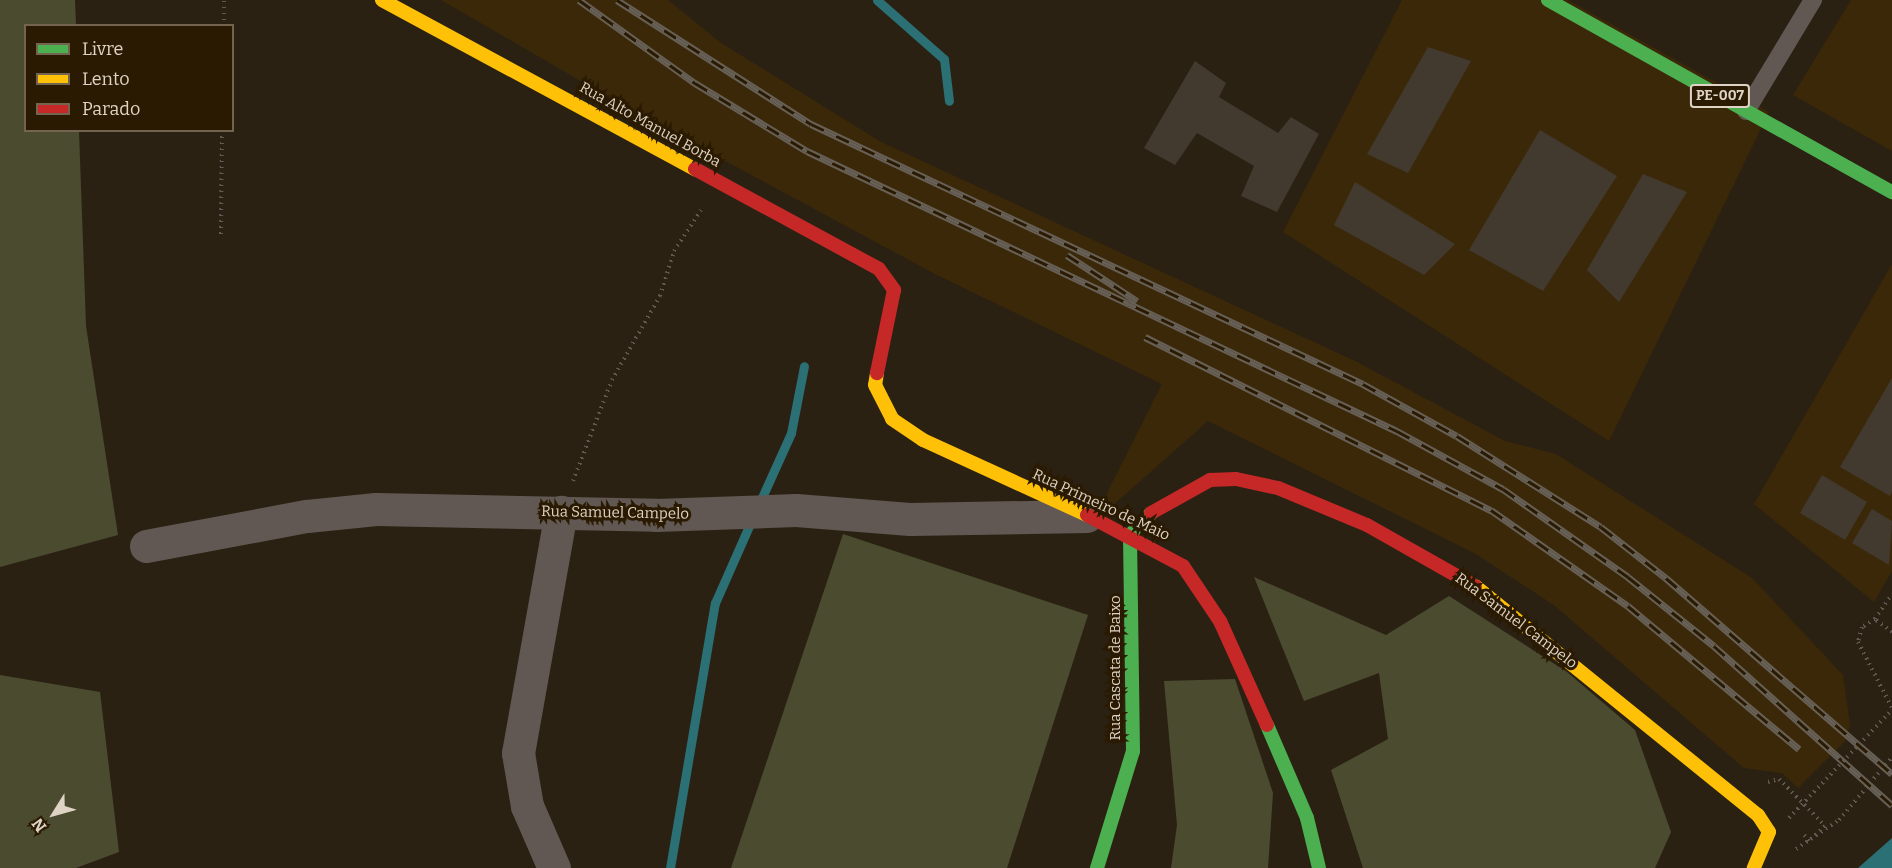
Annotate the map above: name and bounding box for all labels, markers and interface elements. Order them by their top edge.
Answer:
legend [24,24,234,132]
text: Livre [82,38,123,60]
text: Lento [82,68,130,90]
street label: Rua Alto Manuel Borba [576,79,724,171]
road number: PE-007 [1688,85,1752,107]
text: Parado [82,98,140,120]
street label: Rua Primeiro de Maio [1030,465,1172,545]
street label: Rua Samuel Campelo [541,503,689,523]
street label: Rua Samuel Campelo [1451,569,1581,673]
street label: Rua Cascata de Baixo [1107,595,1125,741]
north arrow [24,784,84,844]
text: N [28,814,51,836]

